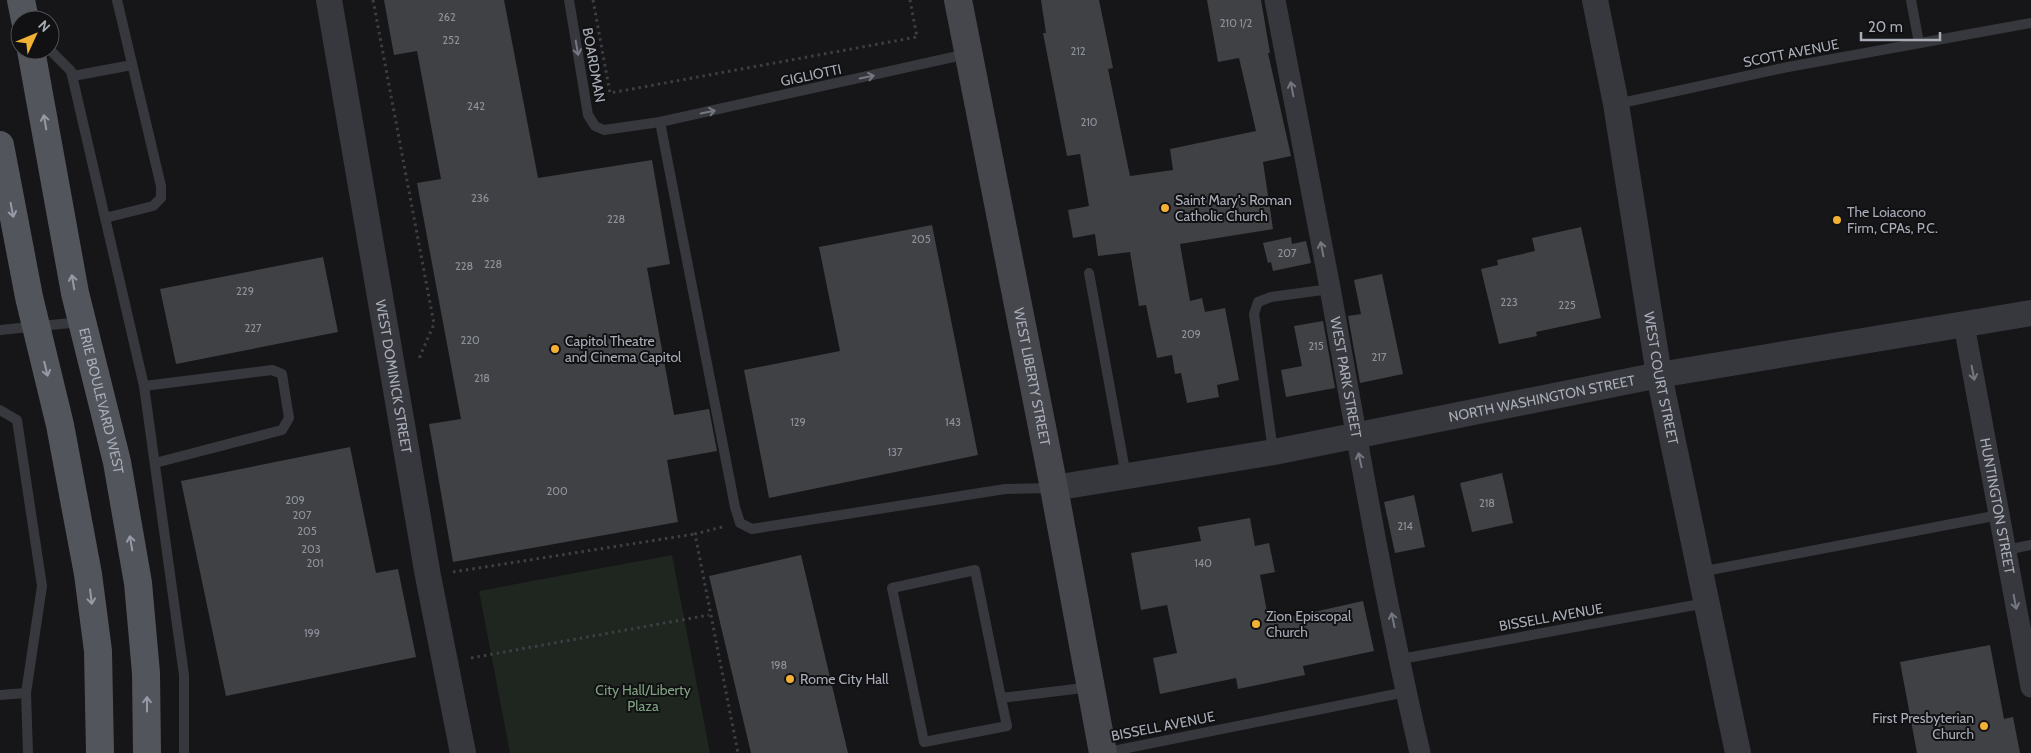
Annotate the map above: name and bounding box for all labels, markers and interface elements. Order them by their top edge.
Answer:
north arrow [10,10,60,60]
house number: 262 [438,10,456,24]
scale bar [1861,10,1940,42]
text: N [34,16,54,36]
house number: 210 1/2 [1220,16,1252,30]
text: 20 m [1868,18,1903,36]
street label: BOARDMAN [579,26,609,104]
house number: 252 [442,33,460,47]
street label: SCOTT AVENUE [1742,35,1841,71]
one-way arrow [572,40,582,56]
house number: 212 [1070,44,1086,58]
street label: GIGLIOTTI [779,60,843,90]
one-way arrow [858,72,874,81]
one-way arrow [1287,82,1296,98]
house number: 242 [467,99,485,113]
one-way arrow [700,106,716,116]
one-way arrow [39,114,49,130]
house number: 210 [1080,115,1098,129]
house number: 236 [471,191,489,205]
place label: Saint Mary's Roman Catholic Church [1175,191,1292,225]
one-way arrow [8,202,18,218]
marker: Saint Mary's Roman Catholic Church [1159,202,1171,214]
place label: The Loiacono Firm, CPAs, P.C. [1847,203,1938,237]
house number: 228 [607,212,625,226]
marker: The Loiacono Firm, CPAs, P.C. [1831,214,1843,226]
house number: 205 [911,232,931,246]
one-way arrow [1317,241,1327,257]
house number: 207 [1278,246,1297,260]
house number: 228 [484,257,502,271]
house number: 228 [455,259,473,273]
one-way arrow [68,274,78,290]
house number: 229 [236,284,254,298]
house number: 223 [1500,295,1518,309]
street label: WEST DOMINICK STREET [372,298,416,455]
house number: 225 [1558,298,1576,312]
street label: WEST LIBERTY STREET [1010,306,1055,448]
street label: WEST COURT STREET [1640,310,1682,447]
street label: WEST PARK STREET [1326,315,1366,440]
house number: 227 [244,321,262,335]
street label: ERIE BOULEVARD WEST [75,326,128,476]
house number: 209 [1181,327,1201,341]
place label: Capitol Theatre and Cinema Capitol [565,332,682,366]
house number: 220 [460,333,480,347]
house number: 215 [1308,339,1324,353]
marker: Capitol Theatre and Cinema Capitol [549,343,561,355]
house number: 217 [1372,350,1387,364]
one-way arrow [42,361,52,377]
one-way arrow [1969,365,1978,381]
house number: 218 [474,371,490,385]
street label: NORTH WASHINGTON STREET [1447,371,1637,426]
house number: 129 [790,415,806,429]
house number: 143 [945,415,961,429]
street label: HUNTINGTON STREET [1976,436,2019,576]
house number: 137 [887,445,903,459]
one-way arrow [1355,453,1364,469]
house number: 200 [546,484,568,498]
house number: 209 [285,493,305,507]
house number: 218 [1479,496,1495,510]
house number: 207 [293,508,312,522]
house number: 214 [1397,519,1413,533]
house number: 205 [297,524,317,538]
one-way arrow [125,535,135,551]
house number: 203 [301,542,321,556]
house number: 201 [306,556,324,570]
house number: 140 [1194,556,1212,570]
one-way arrow [86,589,96,605]
one-way arrow [2011,594,2021,610]
street label: BISSELL AVENUE [1498,599,1605,635]
place label: Zion Episcopal Church [1266,607,1352,641]
one-way arrow [1387,612,1397,628]
marker: Zion Episcopal Church [1250,618,1262,630]
house number: 199 [304,626,320,640]
house number: 198 [771,658,787,672]
place label: Rome City Hall [800,670,889,688]
marker: Rome City Hall [784,673,796,685]
park label: City Hall/Liberty Plaza [595,681,691,715]
one-way arrow [142,697,152,713]
street label: BISSELL AVENUE [1110,707,1217,745]
place label: First Presbyterian Church [1872,709,1974,743]
marker: First Presbyterian Church [1978,720,1990,732]

